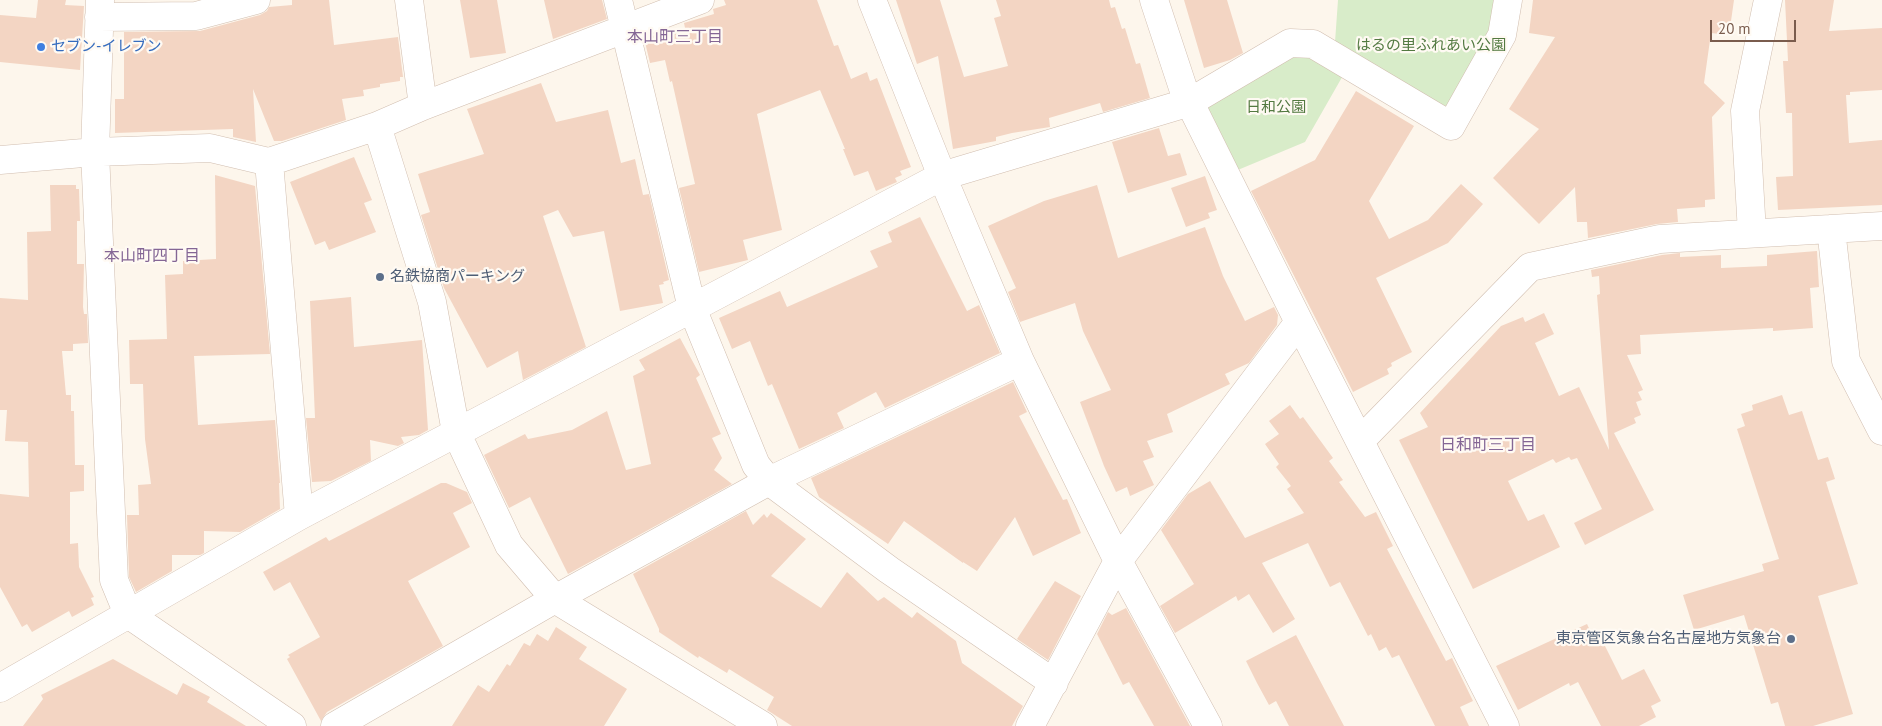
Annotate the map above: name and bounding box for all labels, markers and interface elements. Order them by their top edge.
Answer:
scale bar [1712,10,1798,42]
text: 20 m [1718,19,1751,38]
district label: 本山町三丁目 [627,27,723,47]
park label: はるの里ふれあい公園 [1356,37,1506,55]
place label: セブン-イレブン [51,38,161,56]
marker: セブン-イレブン [35,41,47,53]
park label: 日和公園 [1246,99,1306,117]
district label: 本山町四丁目 [104,246,200,266]
place label: 名鉄協商パーキング [390,268,525,286]
marker: 名鉄協商パーキング [374,271,386,283]
district label: 日和町三丁目 [1440,435,1536,455]
place label: 東京管区気象台名古屋地方気象台 [1556,630,1781,648]
marker: 東京管区気象台名古屋地方気象台 [1785,633,1797,645]

